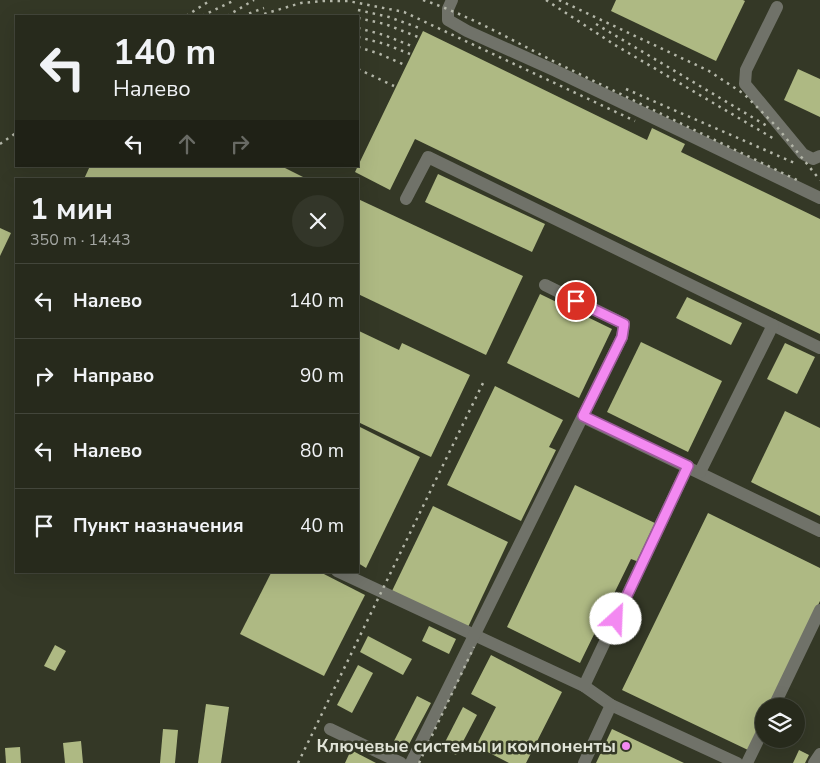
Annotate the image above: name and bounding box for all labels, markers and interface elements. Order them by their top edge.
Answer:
text: 140 m [113,29,216,76]
icon: left [30,35,95,100]
text: Налево [113,74,191,104]
icon: left [120,130,148,158]
icon: ahead [173,130,201,158]
icon: right [226,130,254,158]
text: 1 мин [30,189,113,230]
button: close [292,195,344,247]
text: 350 m · 14:43 [30,229,131,251]
pin [555,280,597,322]
icon: left [30,287,58,315]
icon: arrive [562,287,590,315]
text: Налево [73,288,142,314]
text: 140 m [289,288,344,314]
icon: right [30,362,58,390]
text: Направо [73,363,154,389]
text: 90 m [300,363,344,389]
icon: left [30,437,58,465]
text: Налево [73,438,142,464]
text: 80 m [300,438,344,464]
icon: arrive [30,512,58,540]
text: Пункт назначения [73,513,244,539]
text: 40 m [300,513,344,539]
position arrow [589,592,641,644]
map controls [755,698,805,748]
button: layers [755,698,805,748]
place label: Ключевые системы и компоненты [316,734,616,758]
marker: Ключевые системы и компоненты [620,740,632,752]

